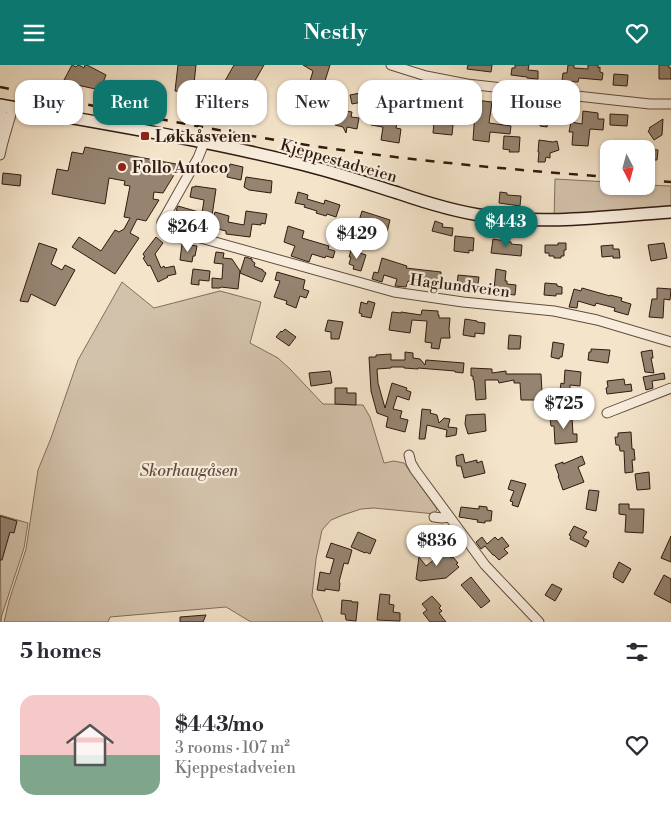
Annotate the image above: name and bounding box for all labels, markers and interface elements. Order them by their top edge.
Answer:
icon: menu [20,19,48,47]
text: Nestly [303,19,368,46]
icon: heart [623,19,651,47]
chip: Buy [15,80,83,125]
chip: Rent [93,80,167,125]
chip: Filters [177,80,267,125]
chip: New [277,80,348,125]
chip: Apartment [358,80,482,125]
chip: House [492,80,580,125]
place label: Løkkåsveien [155,127,251,147]
marker: Løkkåsveien [139,130,151,142]
street label: Kjeppestadveien [278,135,400,187]
north arrow [600,140,655,195]
map controls [600,140,655,195]
place label: Follo Autoco [132,158,228,178]
marker: Follo Autoco [116,161,128,173]
pin: $443 [476,205,536,248]
pin: $264 [158,211,218,253]
text: $443 [486,212,526,232]
text: $264 [168,217,208,237]
pin: $429 [327,217,387,260]
text: $429 [337,224,377,244]
street label: Haglundveien [409,270,511,302]
pin: $725 [534,387,594,430]
text: $725 [545,394,583,414]
park label: Skorhaugåsen [140,461,239,481]
pin: $836 [407,525,467,567]
text: $836 [417,531,457,551]
icon: filters [623,638,651,666]
text: 5 homes [20,639,101,665]
text: $443/mo [175,712,264,738]
icon: home [60,715,120,775]
icon: heart [623,731,651,759]
text: 3 rooms · 107 m² [175,738,290,758]
text: Kjeppestadveien [175,758,296,778]

